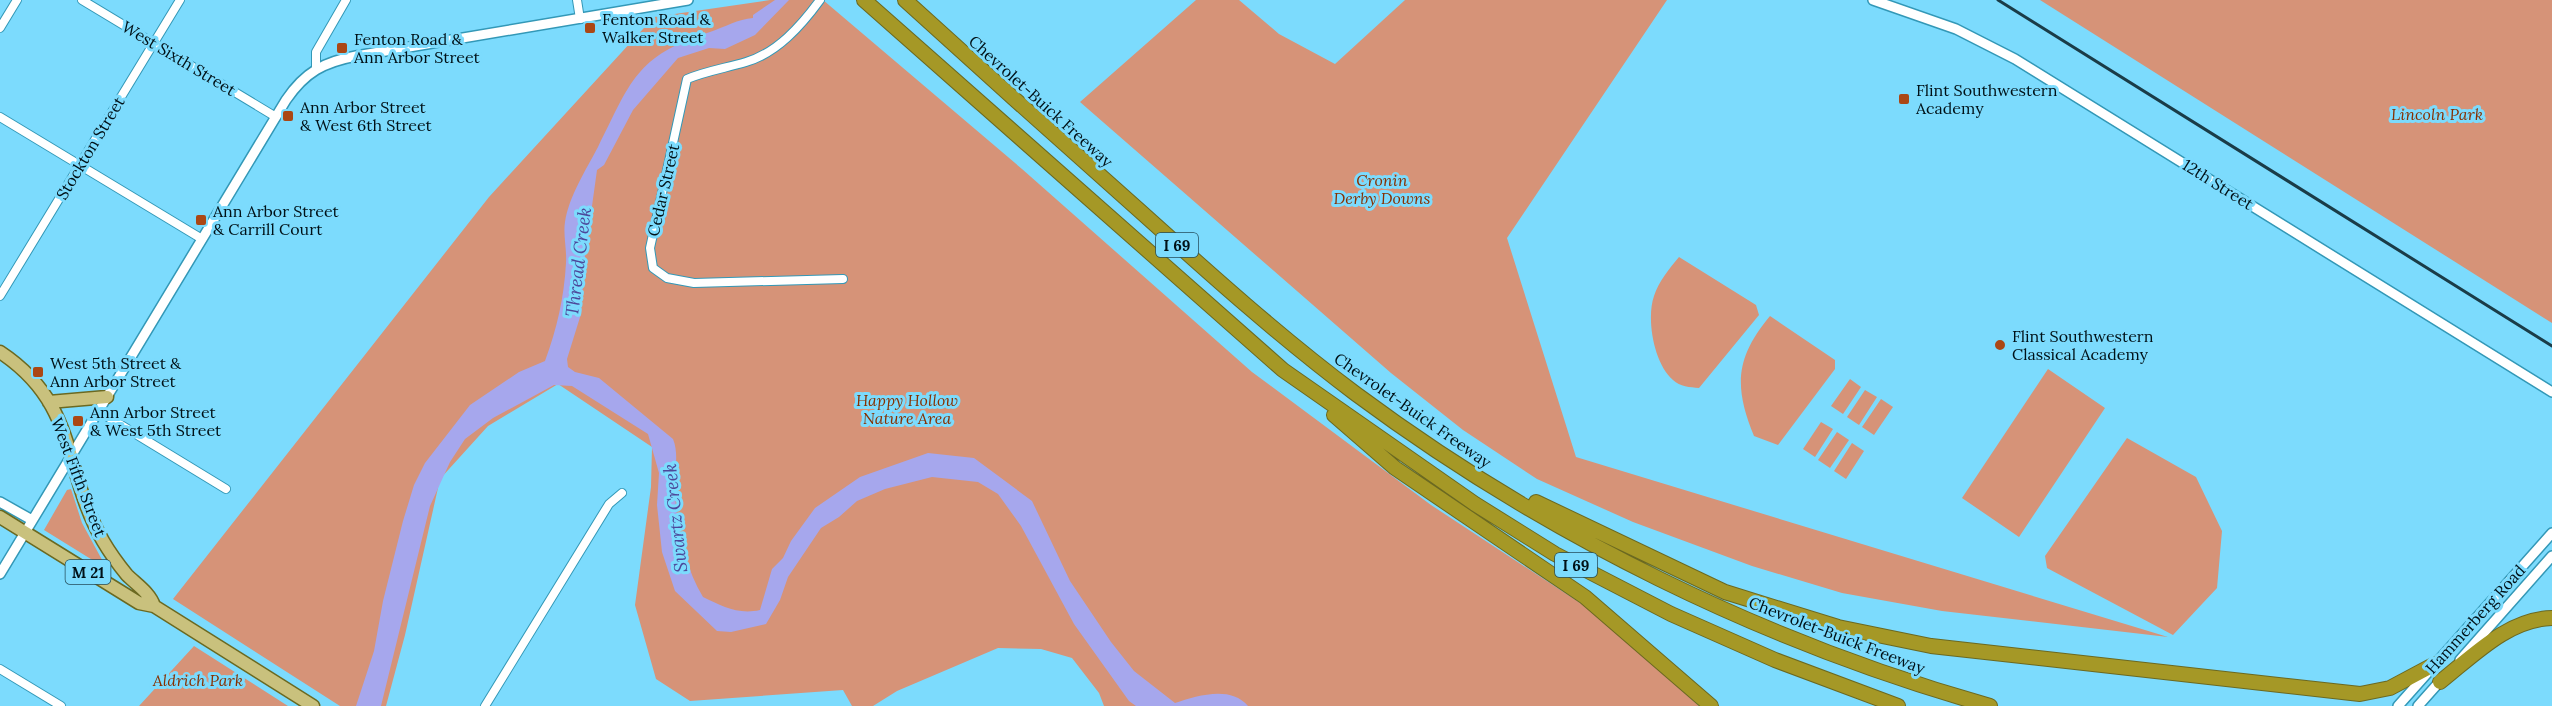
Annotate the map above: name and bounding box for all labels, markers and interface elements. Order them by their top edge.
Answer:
place label: Fenton Road & Walker Street [602,9,712,47]
street label: West Sixth Street [119,16,240,100]
marker: Fenton Road & Walker Street [583,21,597,35]
place label: Fenton Road & Ann Arbor Street [353,29,481,67]
street label: Chevrolet-Buick Freeway [965,31,1118,171]
marker: Fenton Road & Ann Arbor Street [335,41,349,55]
place label: Flint Southwestern Academy [1915,80,2058,118]
street label: Stockton Street [51,92,129,203]
marker: Flint Southwestern Academy [1897,92,1911,106]
place label: Ann Arbor Street & West 6th Street [299,97,433,135]
park label: Lincoln Park [2391,104,2483,124]
marker: Ann Arbor Street & West 6th Street [281,109,295,123]
street label: Cedar Street [643,141,684,238]
street label: 12th Street [2179,154,2258,214]
park label: Cronin Derby Downs [1334,170,1431,208]
place label: Ann Arbor Street & Carrill Court [212,201,340,239]
water label: Thread Creek [560,206,596,318]
marker: Ann Arbor Street & Carrill Court [194,213,208,227]
road number: I 69 [1156,233,1198,257]
place label: Flint Southwestern Classical Academy [2012,326,2154,364]
marker: Flint Southwestern Classical Academy [1993,338,2007,352]
street label: Chevrolet-Buick Freeway [1331,348,1496,472]
place label: West 5th Street & Ann Arbor Street [49,353,182,391]
marker: West 5th Street & Ann Arbor Street [31,365,45,379]
park label: Happy Hollow Nature Area [856,390,958,428]
place label: Ann Arbor Street & West 5th Street [89,402,222,440]
marker: Ann Arbor Street & West 5th Street [71,414,85,428]
street label: West Fifth Street [47,415,111,540]
water label: Swartz Creek [658,462,692,574]
road number: I 69 [1555,553,1597,577]
road number: M 21 [66,560,110,584]
street label: Hammerberg Road [2421,560,2529,678]
street label: Chevrolet-Buick Freeway [1746,592,1929,678]
park label: Aldrich Park [152,670,243,690]

